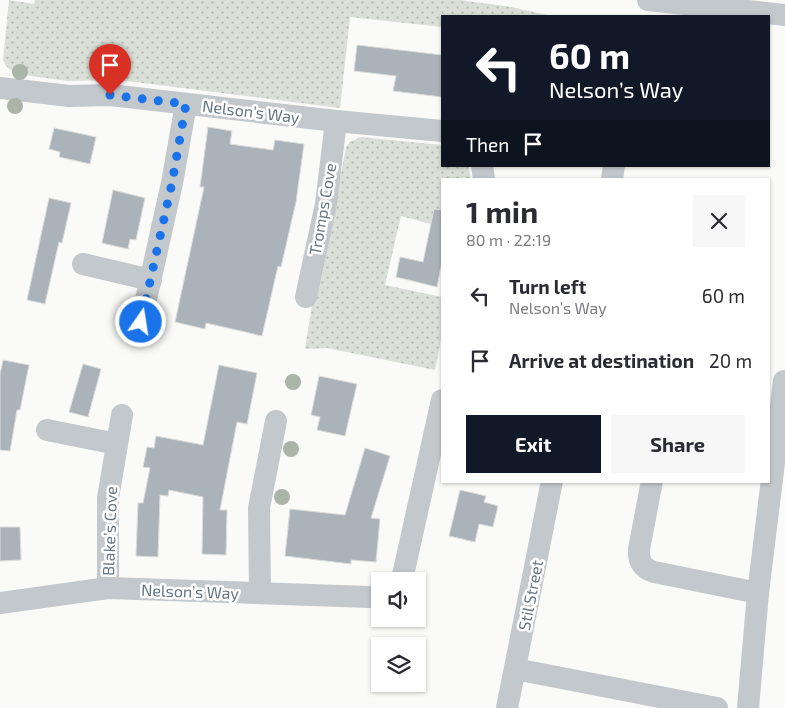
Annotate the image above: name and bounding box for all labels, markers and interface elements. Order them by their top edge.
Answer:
text: 60 m [549,34,630,76]
icon: left [466,35,531,100]
pin [89,44,131,95]
icon: arrive [96,51,124,79]
text: Nelson’s Way [549,76,683,102]
street label: Nelson’s Way [201,96,301,126]
icon: arrive [519,130,547,158]
text: Then [466,133,509,156]
street label: Tromps Cove [305,161,339,257]
text: 1 min [466,193,538,229]
button: close [693,195,745,247]
text: 80 m · 22:19 [466,230,551,249]
text: Turn left [509,275,586,298]
icon: left [466,282,494,310]
text: 60 m [702,284,745,307]
position arrow [114,295,166,347]
text: Nelson’s Way [509,298,607,317]
icon: arrive [466,347,494,375]
text: Arrive at destination [509,349,694,372]
text: 20 m [709,349,752,372]
button: Exit [466,415,601,473]
button: Share [611,415,745,473]
street label: Blake’s Cove [98,486,120,576]
street label: Stil Street [514,558,546,632]
map controls [371,572,426,692]
button: sound [371,572,426,627]
street label: Nelson’s Way [141,580,240,602]
button: layers [371,637,426,692]

